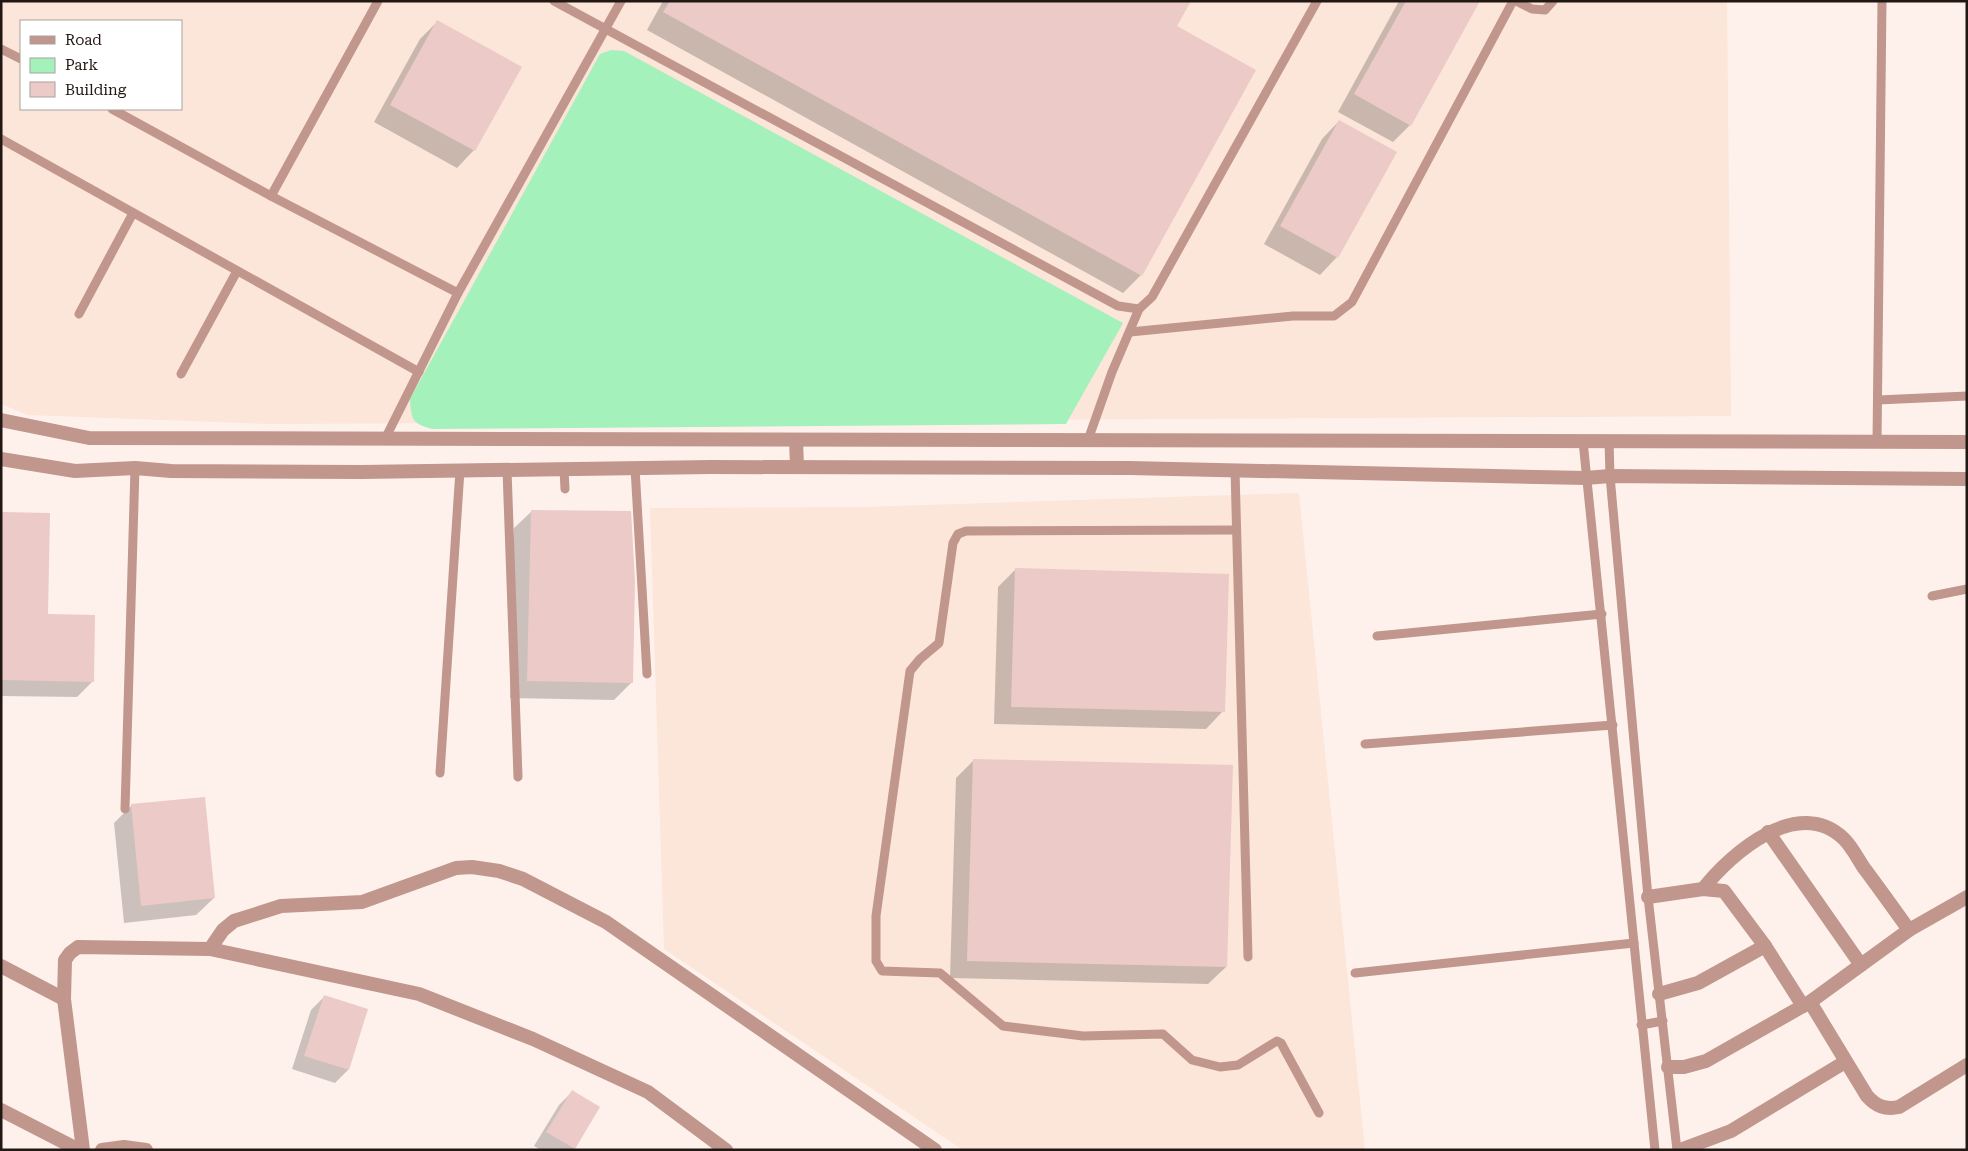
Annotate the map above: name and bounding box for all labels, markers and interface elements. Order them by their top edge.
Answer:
legend [20,20,182,110]
text: Road [65,31,102,49]
text: Park [65,56,99,74]
text: Building [65,81,127,99]

